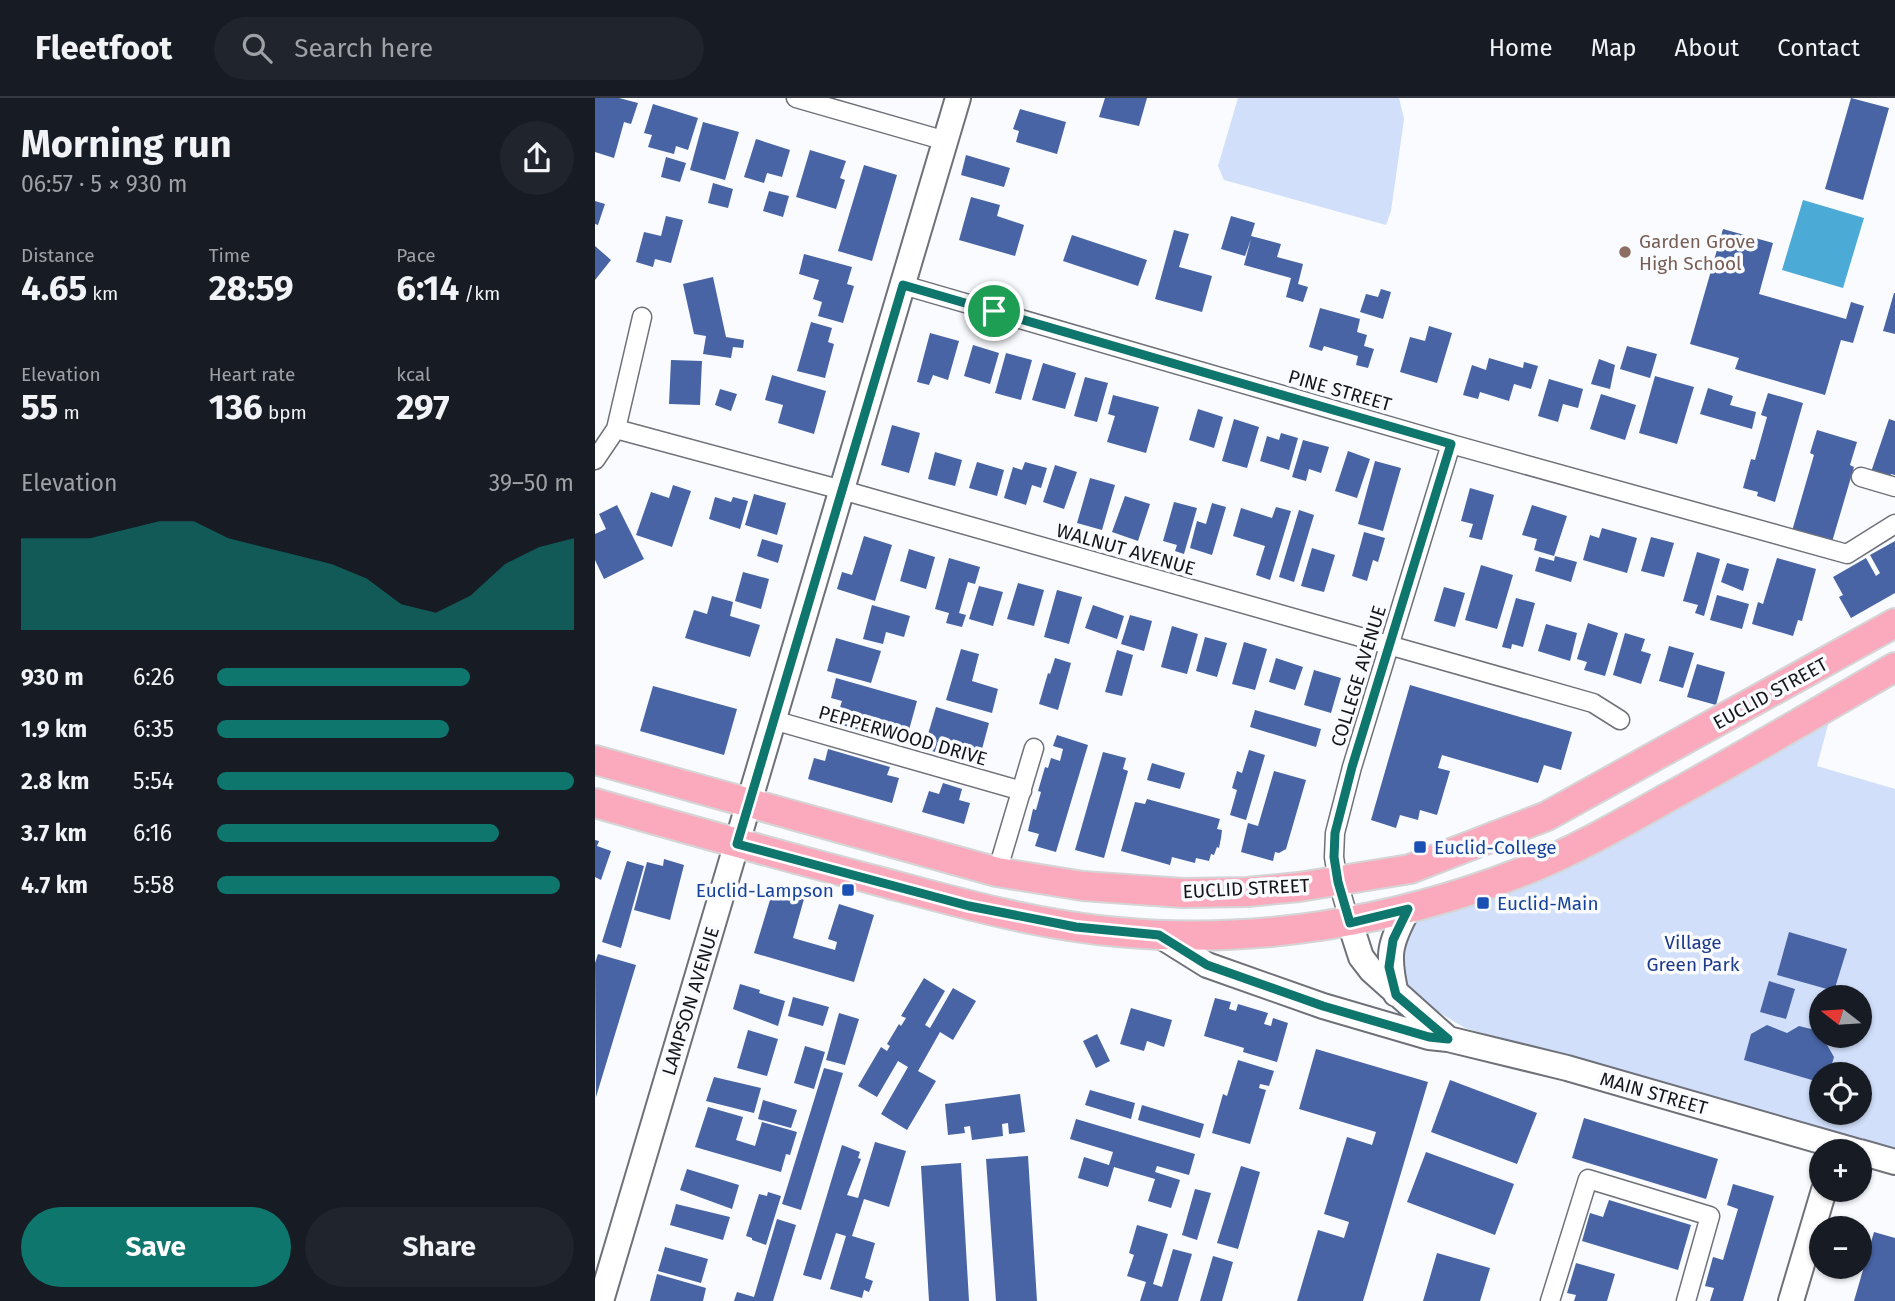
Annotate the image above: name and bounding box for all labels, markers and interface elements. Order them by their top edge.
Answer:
search box [214,17,704,80]
text: Fleetfoot [35,28,172,68]
icon: search [238,29,276,67]
text: Search here [294,33,433,64]
text: Home [1489,34,1553,62]
text: Map [1591,34,1637,62]
text: About [1675,34,1739,62]
text: Contact [1777,34,1860,62]
text: Morning run [21,121,232,167]
button: share [500,121,574,195]
text: 06:57 · 5 × 930 m [21,170,188,198]
place label: Garden Grove High School [1639,230,1755,275]
text: Distance [21,244,95,267]
text: Time [209,244,250,267]
text: Pace [396,244,436,267]
marker: Garden Grove High School [1617,244,1633,260]
text: 4.65 [21,267,87,309]
text: 28:59 [209,267,294,309]
text: 6:14 [396,267,459,309]
pin [964,281,1024,341]
text: km [87,282,118,305]
text: /km [459,282,500,305]
icon: arrive [975,292,1013,330]
text: Elevation [21,363,101,386]
text: Heart rate [209,363,295,386]
text: kcal [396,363,431,386]
street label: PINE STREET [1286,365,1394,416]
text: 55 [21,386,58,428]
text: 136 [209,386,263,428]
text: 297 [396,386,450,428]
text: m [58,401,80,424]
text: bpm [263,401,307,424]
text: Elevation [21,469,117,497]
text: 39–50 m [489,469,574,497]
street label: WALNUT AVENUE [1054,519,1198,580]
street label: COLLEGE AVENUE [1326,603,1391,750]
street label: EUCLID STREET [1709,652,1832,734]
text: 930 m [21,663,84,691]
text: 6:26 [133,663,174,691]
street label: PEPPERWOOD DRIVE [816,700,990,771]
text: 1.9 km [21,715,87,743]
text: 6:35 [133,715,174,743]
text: 2.8 km [21,767,89,795]
text: 5:54 [133,767,174,795]
text: 3.7 km [21,819,87,847]
text: 6:16 [133,819,172,847]
place label: Euclid-College [1434,836,1557,859]
marker: Euclid-College [1412,839,1428,855]
text: 4.7 km [21,871,88,899]
text: 5:58 [133,871,174,899]
street label: EUCLID STREET [1182,874,1310,903]
place label: Euclid-Lampson [696,879,834,902]
marker: Euclid-Lampson [840,882,856,898]
place label: Euclid-Main [1497,892,1599,915]
marker: Euclid-Main [1475,895,1491,911]
street label: LAMPSON AVENUE [657,924,724,1078]
park label: Village Green Park [1646,931,1740,976]
north arrow [1809,985,1873,1048]
map controls [1809,985,1872,1279]
button: locate [1809,1062,1872,1125]
street label: MAIN STREET [1597,1067,1710,1120]
button: + [1809,1139,1872,1202]
button: Save [21,1207,291,1287]
button: Share [305,1207,574,1287]
button: − [1809,1216,1872,1279]

